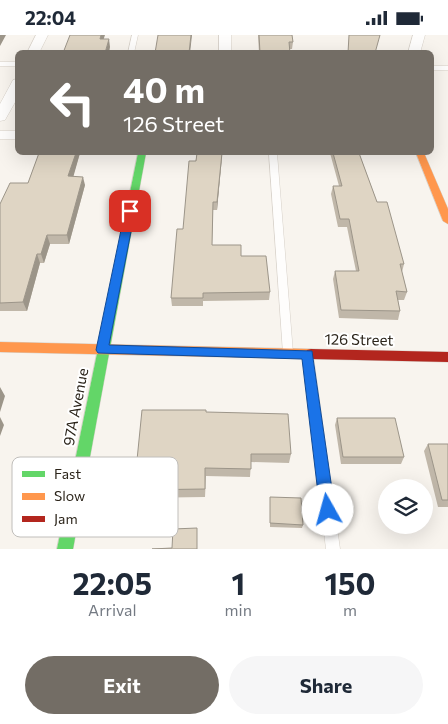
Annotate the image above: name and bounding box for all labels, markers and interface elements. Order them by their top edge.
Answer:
text: 22:04 [25,6,76,29]
text: 40 m [123,67,205,110]
icon: left [40,70,105,135]
text: 126 Street [123,110,224,137]
pin [109,190,151,232]
icon: arrive [116,197,144,225]
street label: 126 Street [324,329,394,349]
street label: 97A Avenue [59,366,91,447]
legend [12,457,178,537]
text: Fast [54,465,81,482]
map controls [378,479,433,534]
button: layers [378,479,433,534]
position arrow [301,483,353,535]
text: Slow [54,487,85,504]
text: Jam [54,510,78,527]
text: 22:05 [73,564,152,601]
text: 1 [231,564,245,601]
text: 150 [324,564,375,601]
text: Arrival [88,600,137,619]
text: min [225,600,252,619]
text: m [343,600,357,619]
button: Exit [25,656,219,714]
button: Share [229,656,423,714]

